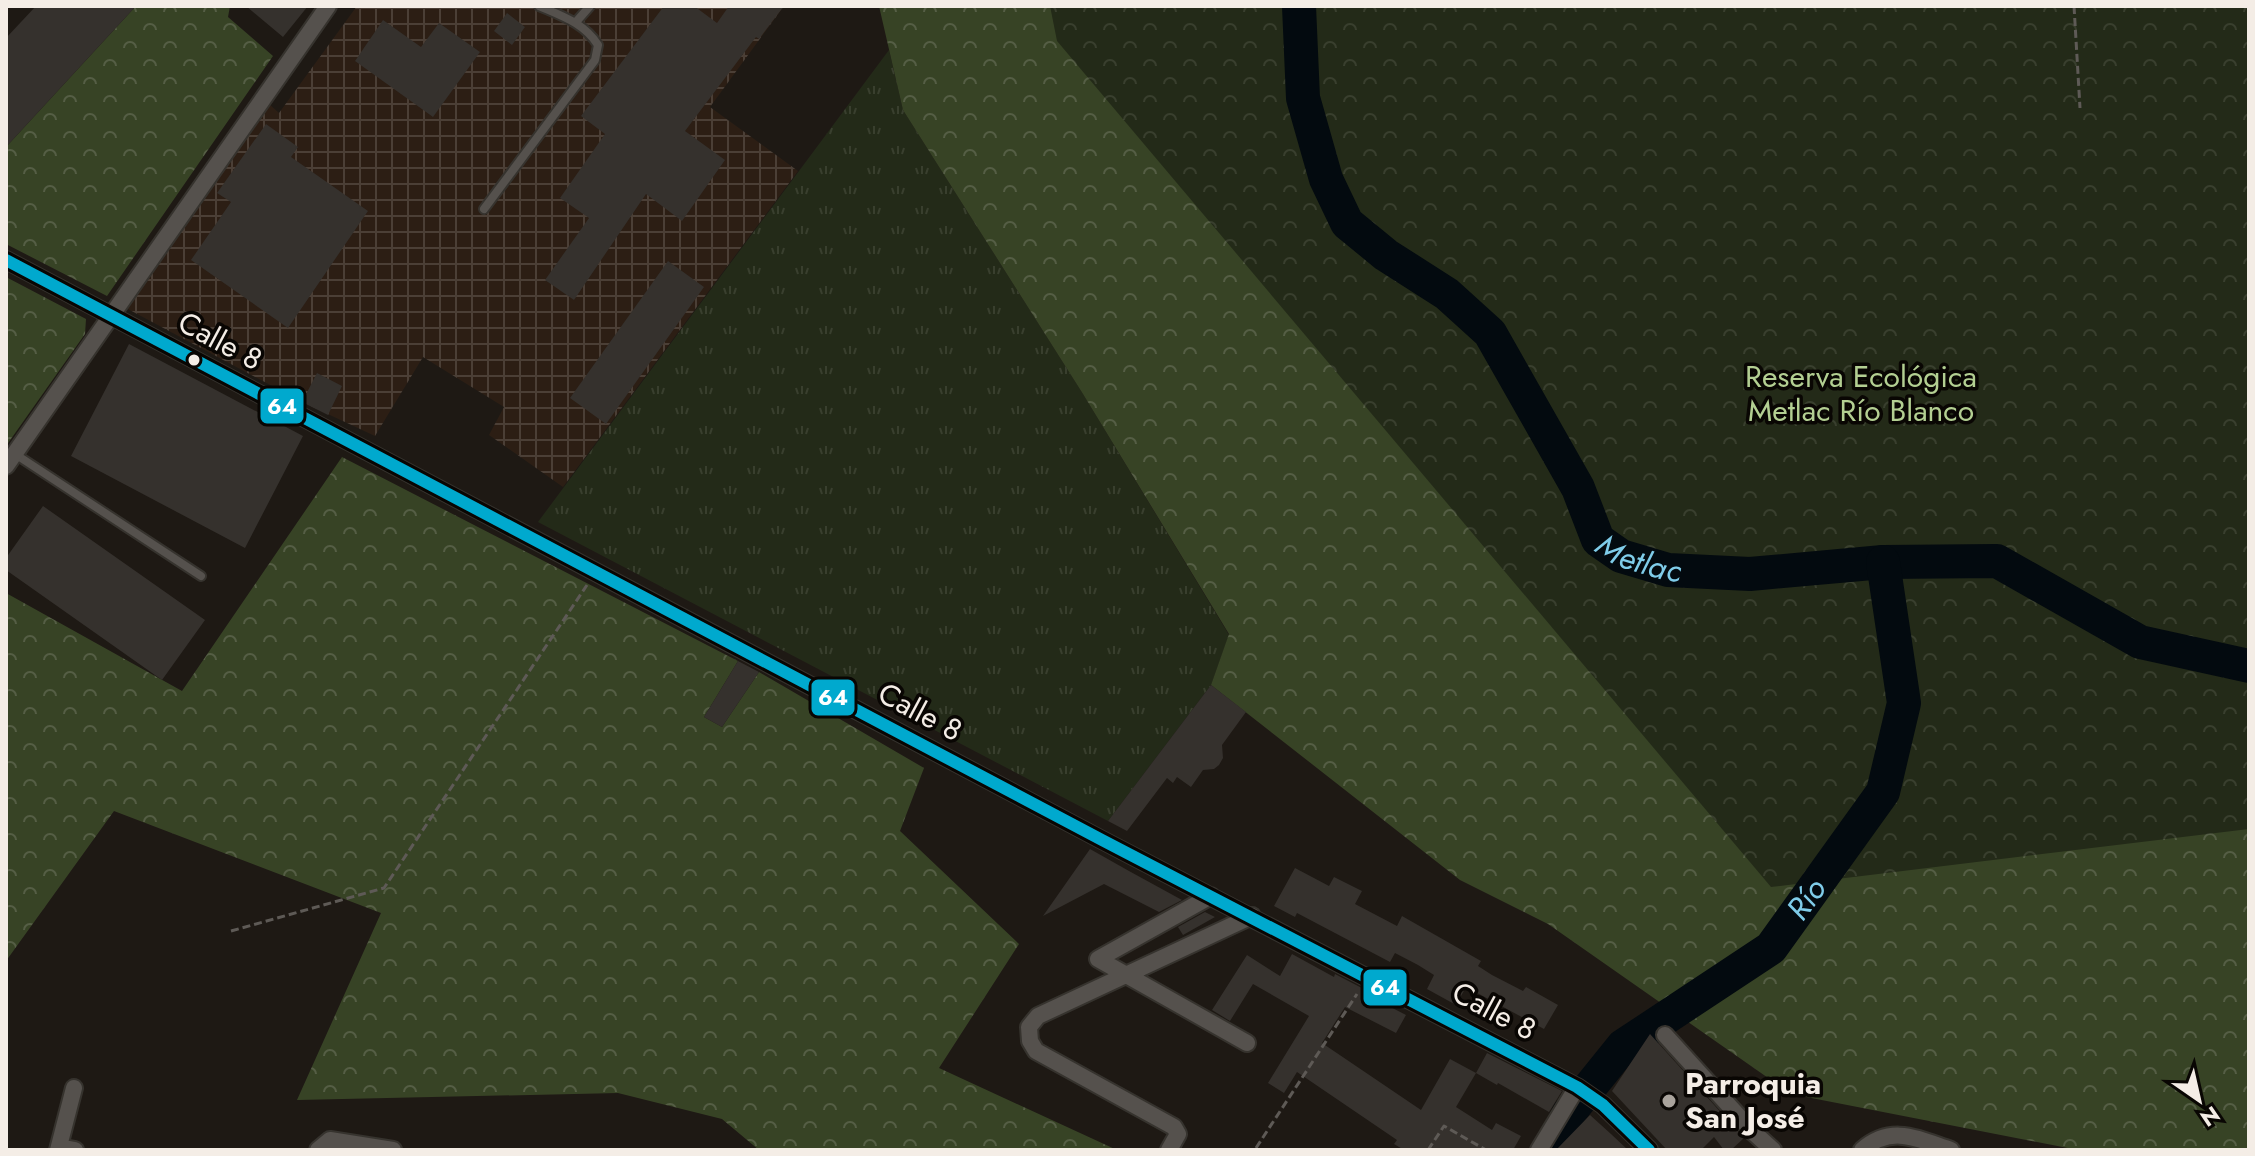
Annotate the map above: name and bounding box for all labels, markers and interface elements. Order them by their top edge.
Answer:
street label: Calle 8 [171,301,270,381]
unlabelled marker [186,352,202,368]
park label: Reserva Ecológica Metlac Río Blanco [1745,355,1977,432]
line badge: 64 [259,387,305,425]
text: 64 [267,390,297,422]
water label: Metlac [1586,522,1682,594]
street label: Calle 8 [871,672,970,752]
line badge: 64 [810,678,856,717]
text: 64 [818,681,848,713]
water label: Río [1775,868,1837,930]
line badge: 64 [1362,968,1408,1007]
text: 64 [1370,971,1400,1003]
street label: Calle 8 [1445,971,1544,1051]
north arrow [2159,1060,2239,1140]
place label: Parroquia San José [1685,1062,1821,1139]
marker: Parroquia San José [1660,1092,1678,1110]
text: N [2194,1098,2226,1135]

